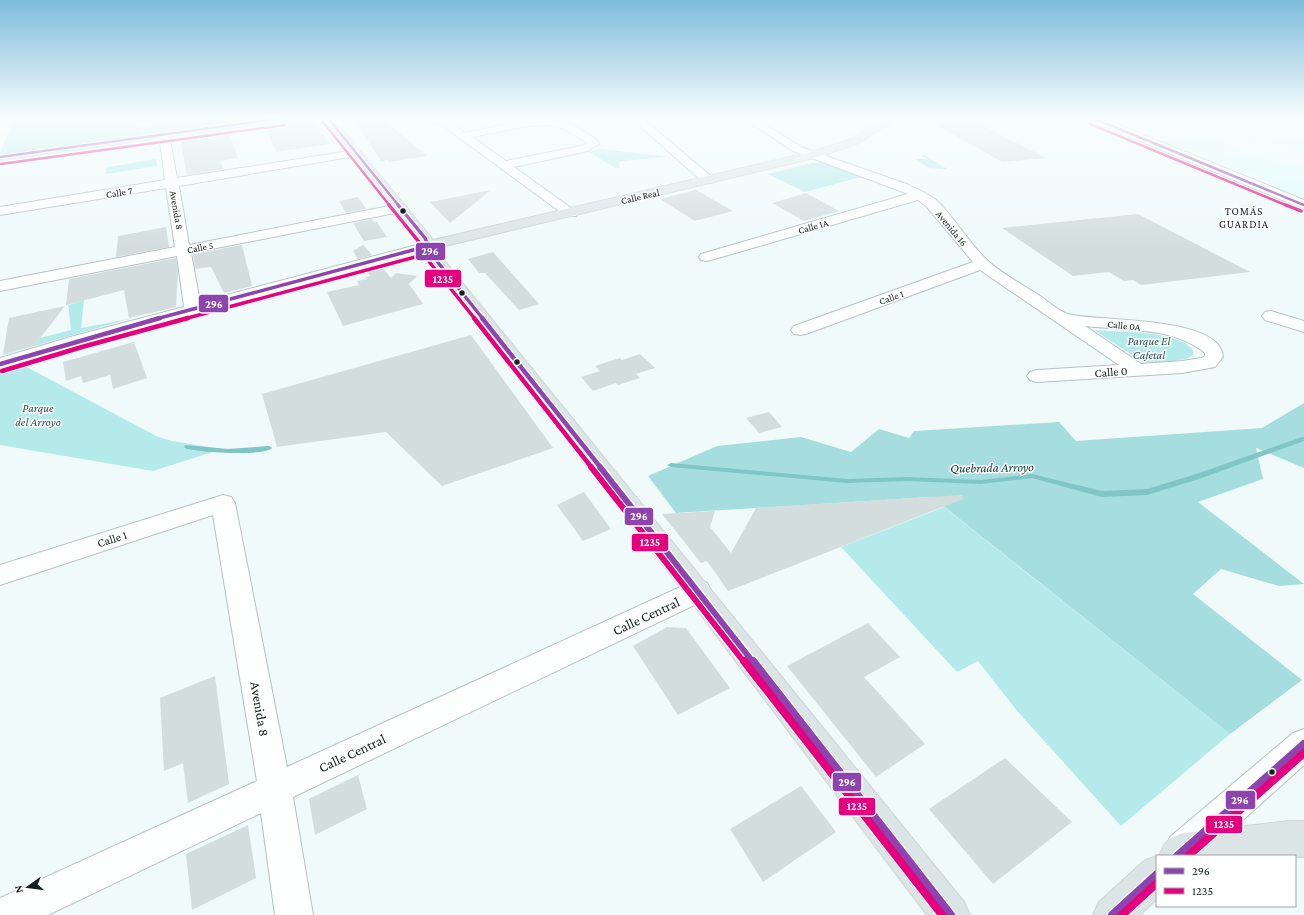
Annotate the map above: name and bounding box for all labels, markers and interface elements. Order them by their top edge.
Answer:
street label: Calle 7 [105,185,133,200]
street label: Calle Real [620,187,661,206]
street label: Avenida 8 [168,190,185,231]
district label: TOMÁS GUARDIA [1219,205,1269,230]
unlabelled marker [398,206,408,216]
street label: Avenida 16 [934,208,970,248]
street label: Calle 1A [797,217,830,236]
street label: Calle 5 [186,239,215,255]
line badge: 296 [415,242,446,261]
text: 296 [421,245,439,257]
line badge: 1235 [424,269,462,288]
text: 1235 [433,273,453,285]
unlabelled marker [457,288,467,298]
street label: Calle 1 [877,288,905,307]
line badge: 296 [198,294,229,313]
text: 296 [205,298,223,310]
street label: Calle 0A [1107,318,1141,333]
park label: Parque El Cafetal [1127,334,1172,362]
unlabelled marker [512,357,522,367]
street label: Calle 0 [1094,364,1128,380]
park label: Parque del Arroyo [15,401,61,429]
water label: Quebrada Arroyo [950,459,1034,476]
line badge: 296 [624,507,654,526]
text: 296 [630,510,648,522]
street label: Calle 1 [95,528,129,550]
line badge: 1235 [631,533,669,552]
text: 1235 [640,536,660,548]
street label: Calle Central [610,593,682,639]
street label: Avenida 8 [247,680,273,738]
street label: Calle Central [316,730,388,776]
unlabelled marker [1267,767,1277,777]
line badge: 296 [832,772,862,792]
text: 296 [838,776,856,788]
line badge: 296 [1225,790,1256,810]
text: 296 [1231,794,1249,806]
line badge: 1235 [838,797,876,816]
text: 1235 [847,800,867,812]
line badge: 1235 [1205,815,1243,834]
text: 1235 [1214,818,1234,830]
legend [1156,855,1296,907]
text: 296 [1192,864,1210,878]
north arrow [8,867,48,907]
text: N [11,884,25,895]
text: 1235 [1192,884,1213,898]

